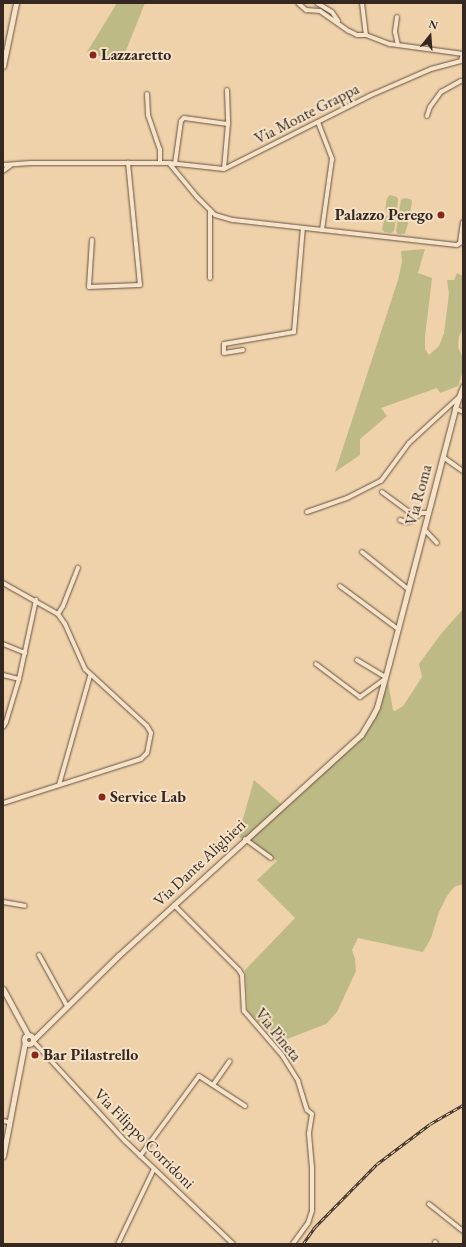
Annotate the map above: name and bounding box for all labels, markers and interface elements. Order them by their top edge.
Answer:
north arrow [410,16,450,56]
text: N [427,17,440,33]
place label: Lazzaretto [101,45,171,65]
marker: Lazzaretto [88,50,98,60]
street label: Via Monte Grappa [251,79,363,149]
place label: Palazzo Perego [335,205,433,225]
marker: Palazzo Perego [436,210,446,220]
street label: Via Roma [402,463,436,527]
place label: Service Lab [110,787,186,807]
marker: Service Lab [97,792,107,802]
street label: Via Dante Alighieri [150,815,250,911]
street label: Via Pineta [251,1005,305,1065]
place label: Bar Pilastrello [43,1045,138,1065]
marker: Bar Pilastrello [30,1050,40,1060]
street label: Via Filippo Corridoni [90,1085,198,1193]

